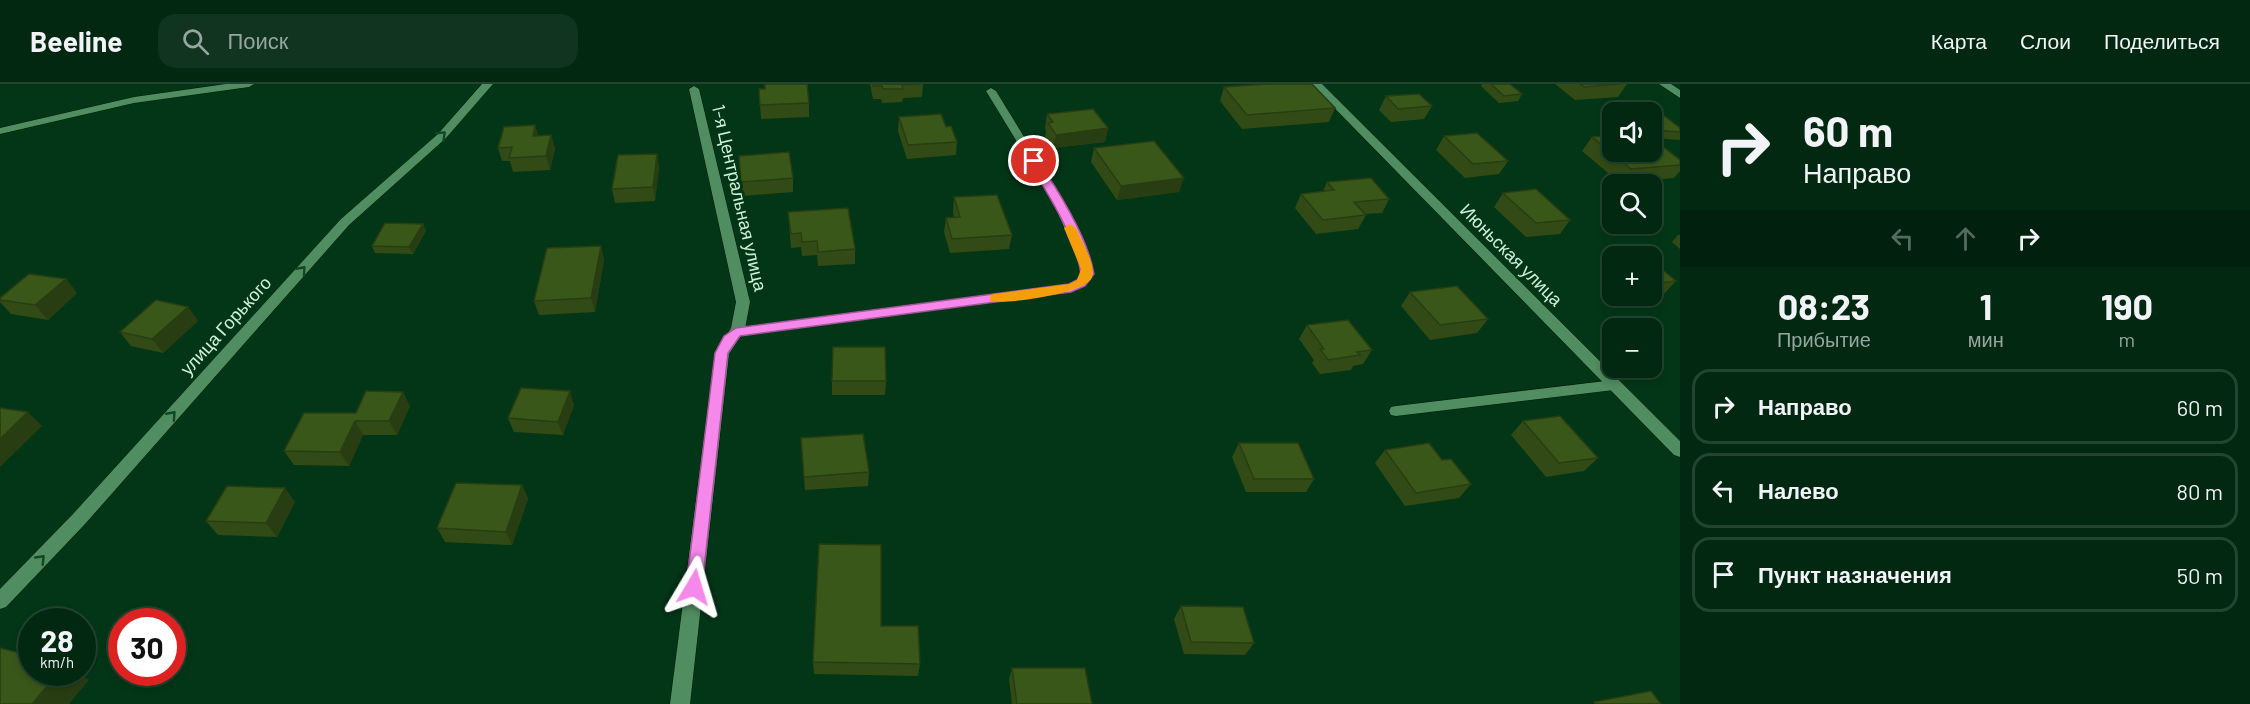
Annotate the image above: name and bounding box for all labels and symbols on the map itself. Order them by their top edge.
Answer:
street label: 1-я Центральная улица [708,102,772,294]
one-way arrow [435,131,446,142]
pin [1008,135,1059,186]
street label: Июньская улица [1456,198,1568,311]
one-way arrow [295,266,306,277]
street label: улица Горького [175,271,275,379]
one-way arrow [165,412,176,422]
position arrow [662,555,726,619]
one-way arrow [33,556,44,567]
speed limit sign: 30 [108,608,186,686]

